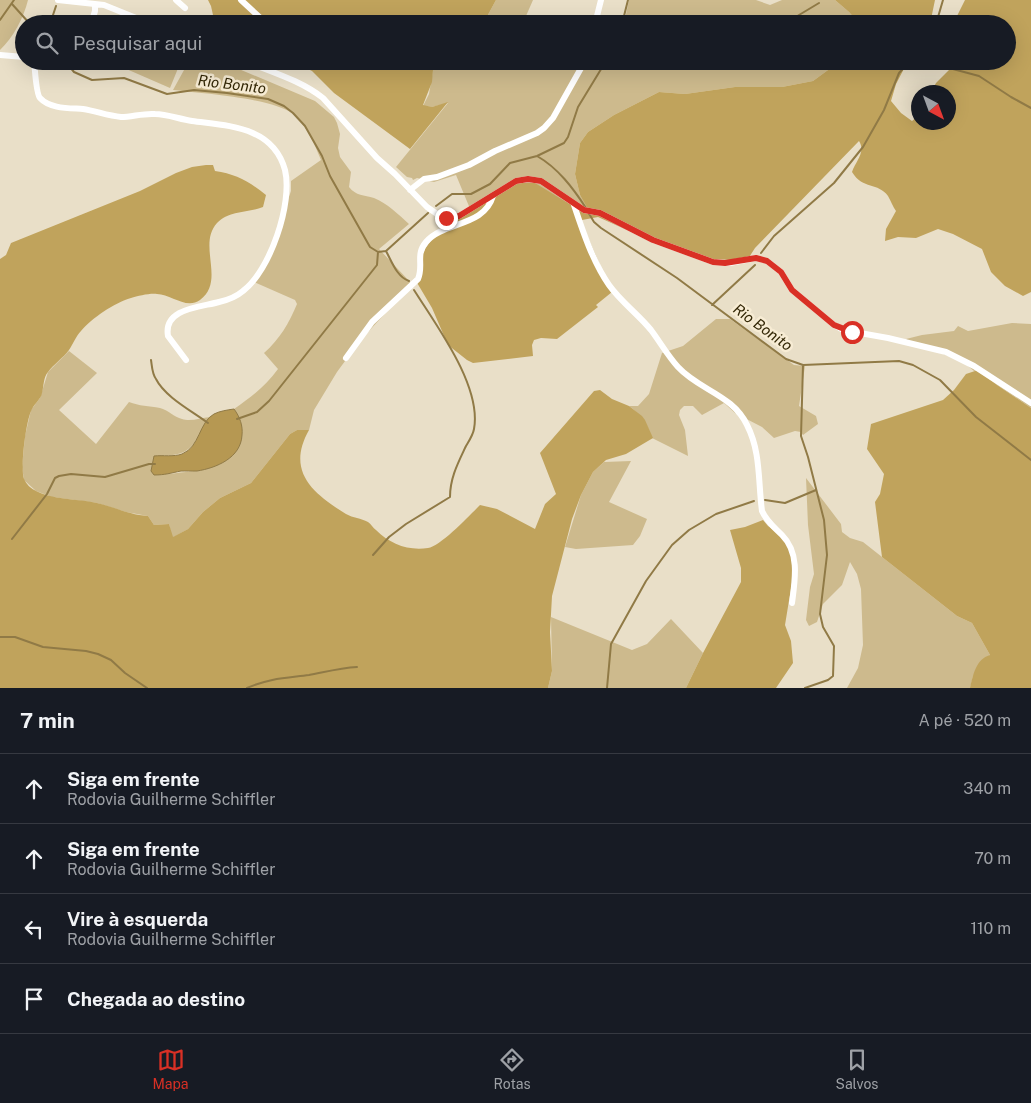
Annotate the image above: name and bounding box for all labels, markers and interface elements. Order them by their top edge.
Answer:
search box [15,15,1016,70]
icon: search [33,29,61,57]
text: Pesquisar aqui [73,32,202,54]
water label: Rio Bonito [197,71,267,97]
north arrow [911,85,956,130]
route end [435,207,458,230]
water label: Rio Bonito [730,300,796,354]
route start [841,321,864,344]
text: 7 min [20,708,75,733]
text: A pé · 520 m [919,711,1011,730]
text: Siga em frente [67,768,200,790]
icon: ahead [20,775,48,803]
text: 340 m [963,779,1011,798]
text: Rodovia Guilherme Schiffler [67,790,275,809]
text: Siga em frente [67,838,200,860]
icon: ahead [20,845,48,873]
text: 70 m [974,849,1011,868]
text: Rodovia Guilherme Schiffler [67,860,275,879]
text: Vire à esquerda [67,908,208,930]
icon: left [20,915,48,943]
text: 110 m [970,919,1011,938]
text: Rodovia Guilherme Schiffler [67,930,275,949]
icon: arrive [20,985,48,1013]
text: Chegada ao destino [67,988,245,1010]
tab: Mapa [152,1046,189,1092]
tab: Rotas [494,1046,531,1092]
tab: Salvos [836,1046,878,1092]

